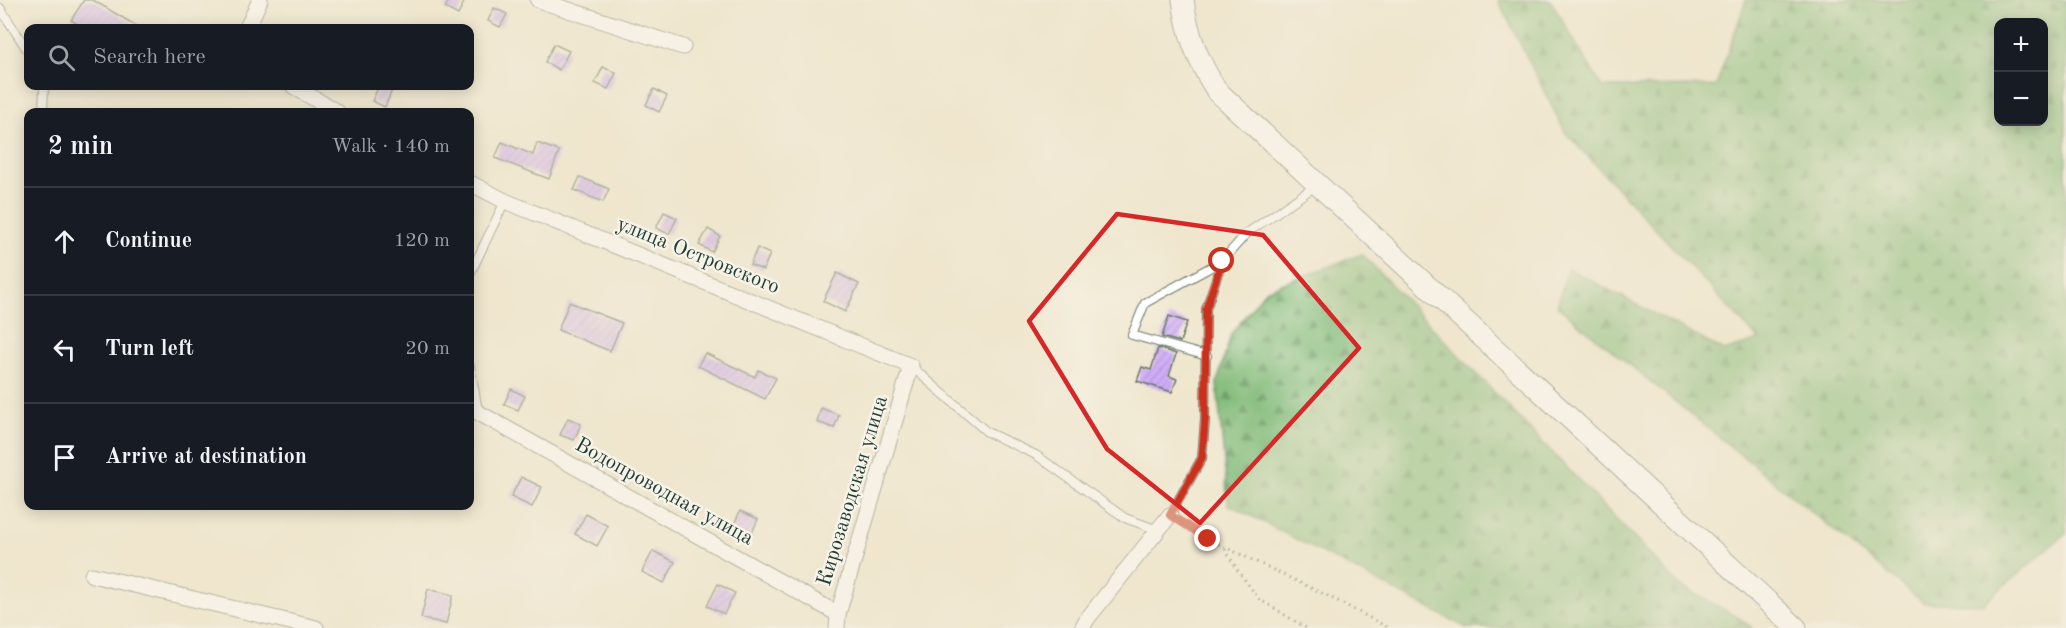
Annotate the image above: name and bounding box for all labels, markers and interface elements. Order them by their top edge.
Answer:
map controls [1994,18,2048,126]
button: + [1994,18,2048,72]
search box [24,24,474,90]
icon: search [45,41,78,74]
text: Search here [93,46,206,68]
button: − [1994,72,2048,126]
text: 2 min [48,134,113,160]
text: Walk · 140 m [331,137,450,157]
street label: улица Островского [614,214,782,298]
icon: ahead [48,225,81,258]
text: Continue [105,230,192,252]
text: 120 m [394,231,450,251]
route start [1208,247,1234,273]
icon: left [48,333,81,366]
text: Turn left [105,338,194,360]
text: 20 m [405,339,450,359]
street label: Кирозаводская улица [814,393,892,589]
street label: Водопроводная улица [571,434,757,550]
icon: arrive [48,441,81,474]
text: Arrive at destination [105,446,307,468]
route end [1194,525,1220,551]

